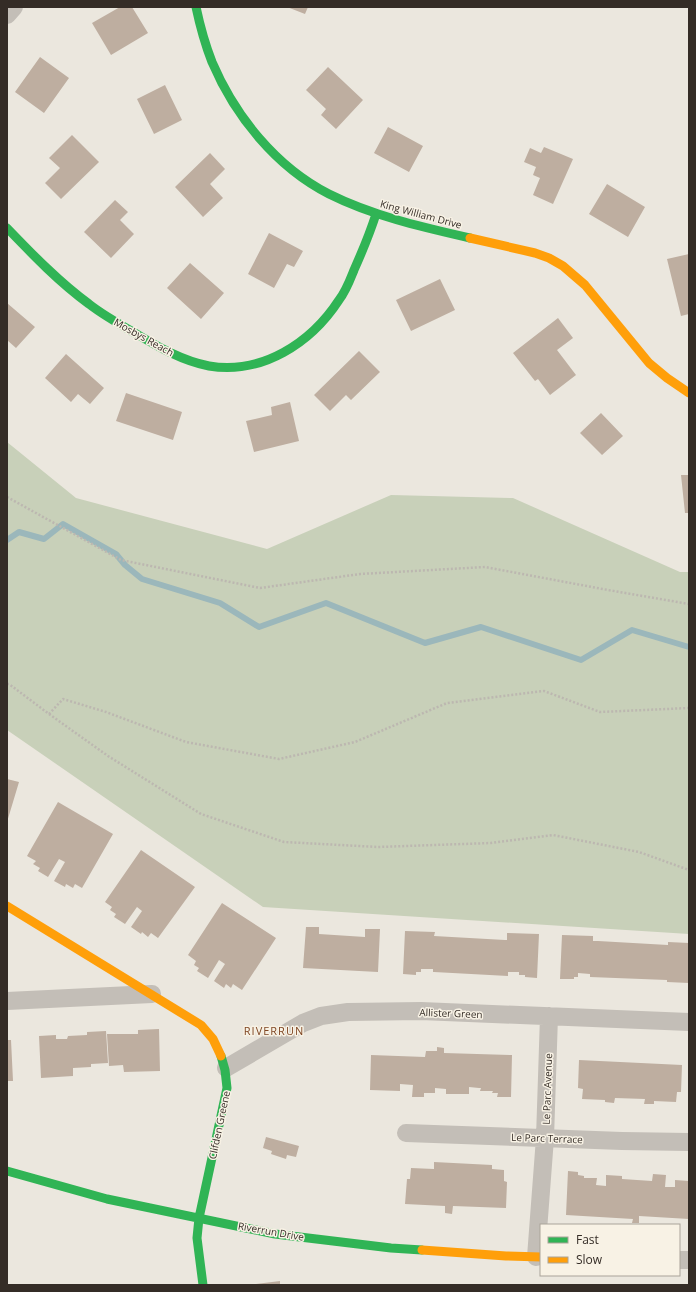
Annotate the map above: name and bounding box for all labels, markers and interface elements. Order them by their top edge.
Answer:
street label: King William Drive [379,196,464,232]
street label: Mosbys Reach [112,315,176,359]
street label: Allister Green [419,1005,483,1021]
district label: RIVERRUN [244,1023,304,1038]
street label: Le Parc Avenue [539,1053,555,1125]
street label: Clifden Greene [205,1089,233,1160]
street label: Le Parc Terrace [511,1130,583,1146]
street label: Riverrun Drive [237,1218,305,1244]
legend [540,1224,680,1276]
text: Fast [576,1231,599,1248]
text: Slow [576,1251,603,1268]

